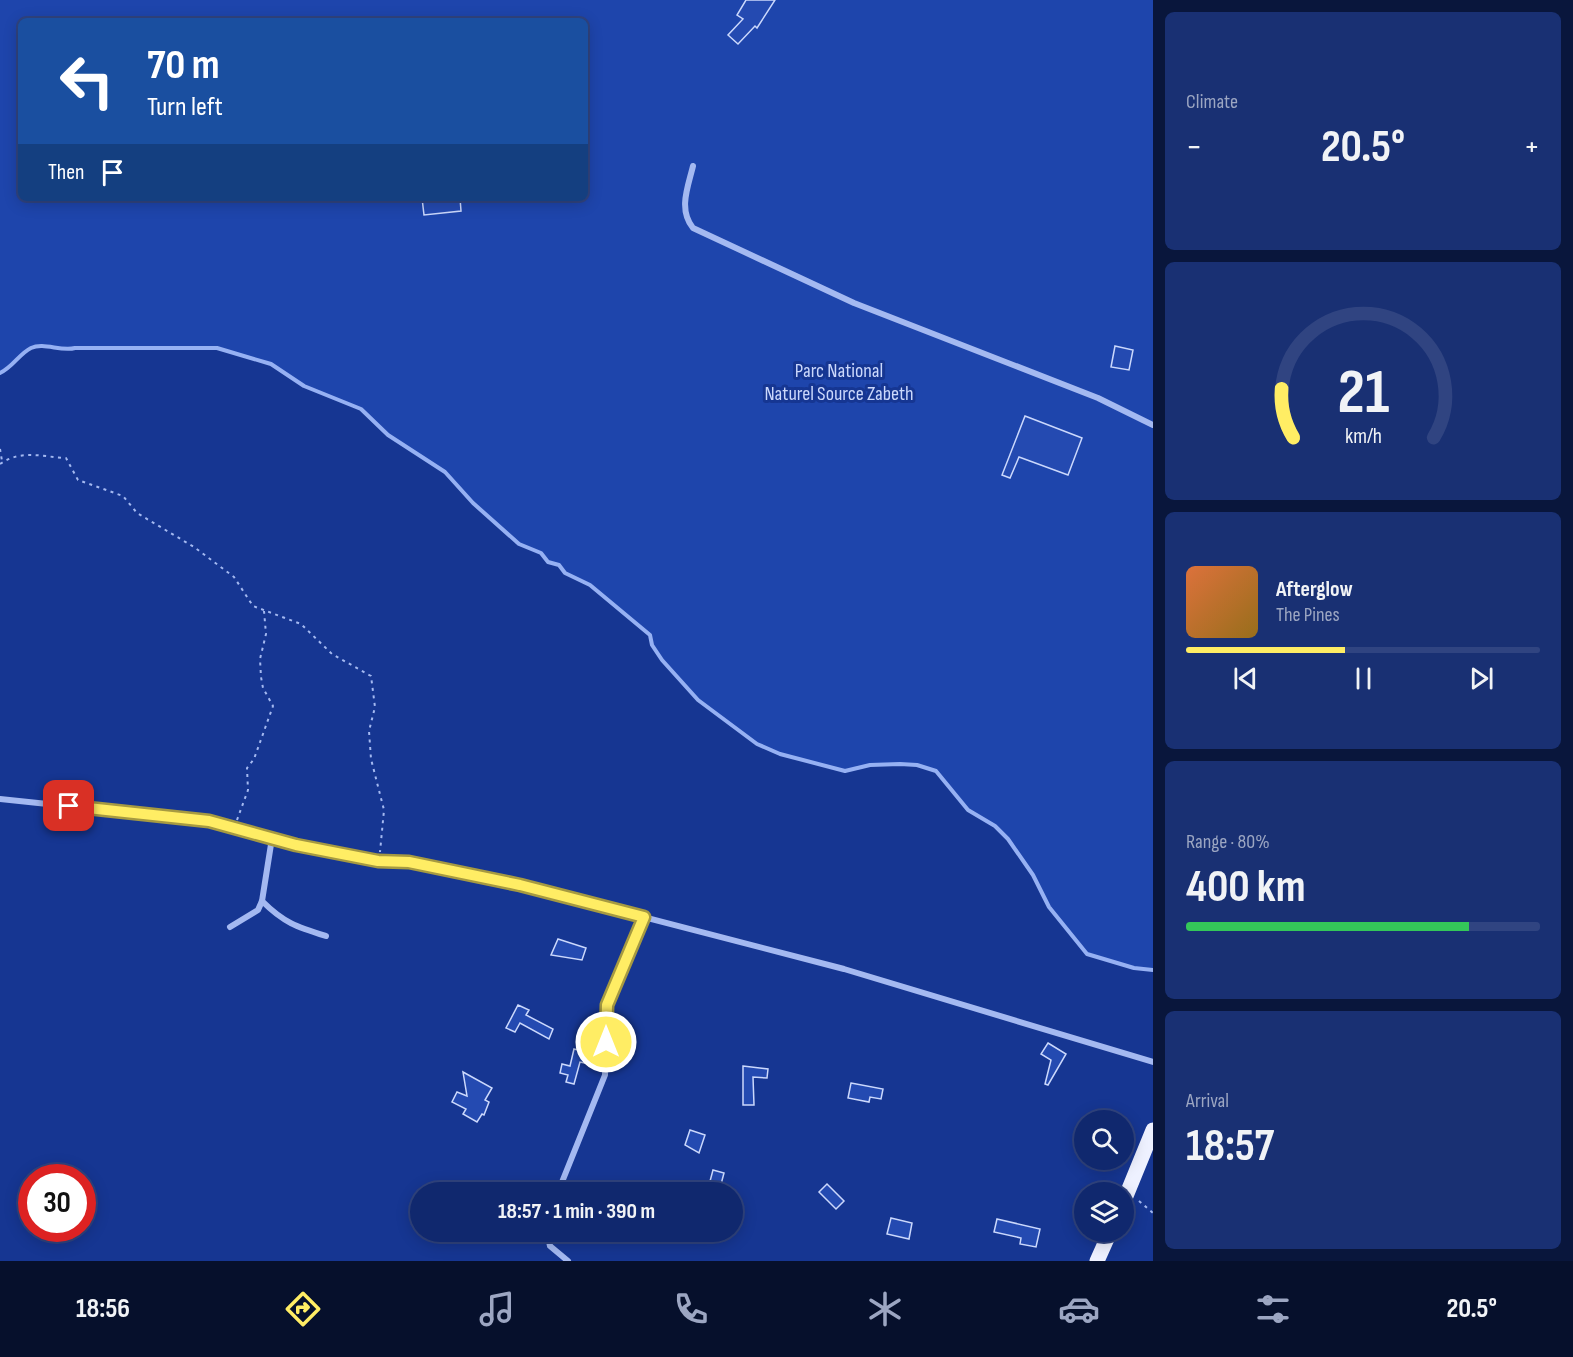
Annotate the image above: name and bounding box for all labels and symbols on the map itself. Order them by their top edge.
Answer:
park label: Parc National Naturel Source Zabeth [764,359,914,406]
pin [43,780,94,831]
position arrow [574,1010,638,1074]
speed limit sign: 30 [18,1164,96,1242]

